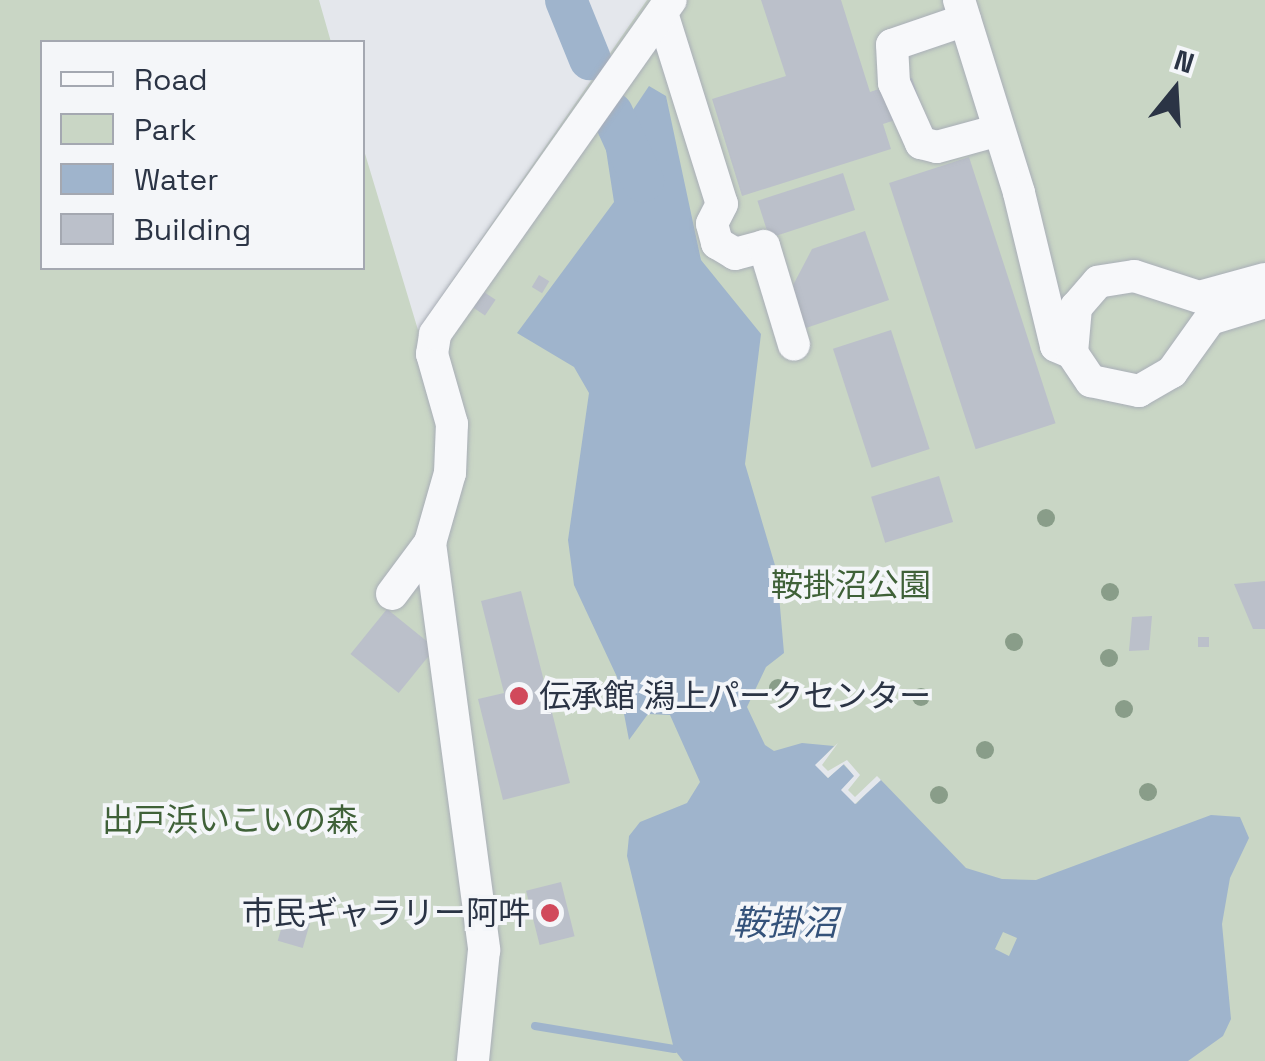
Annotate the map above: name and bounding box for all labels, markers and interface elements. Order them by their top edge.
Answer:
legend [40,40,365,270]
north arrow [1125,40,1225,140]
text: N [1170,41,1199,81]
text: Road [134,60,208,99]
text: Park [134,110,196,149]
text: Water [134,160,219,199]
text: Building [134,210,251,249]
park label: 鞍掛沼公園 [771,566,931,604]
place label: 伝承館 潟上パークセンター [539,677,931,715]
marker: 伝承館 潟上パークセンター [508,685,530,707]
park label: 出戸浜いこいの森 [102,801,358,839]
place label: 市民ギャラリー阿吽 [242,894,530,932]
marker: 市民ギャラリー阿吽 [539,902,561,924]
water label: 鞍掛沼 [733,902,837,944]

